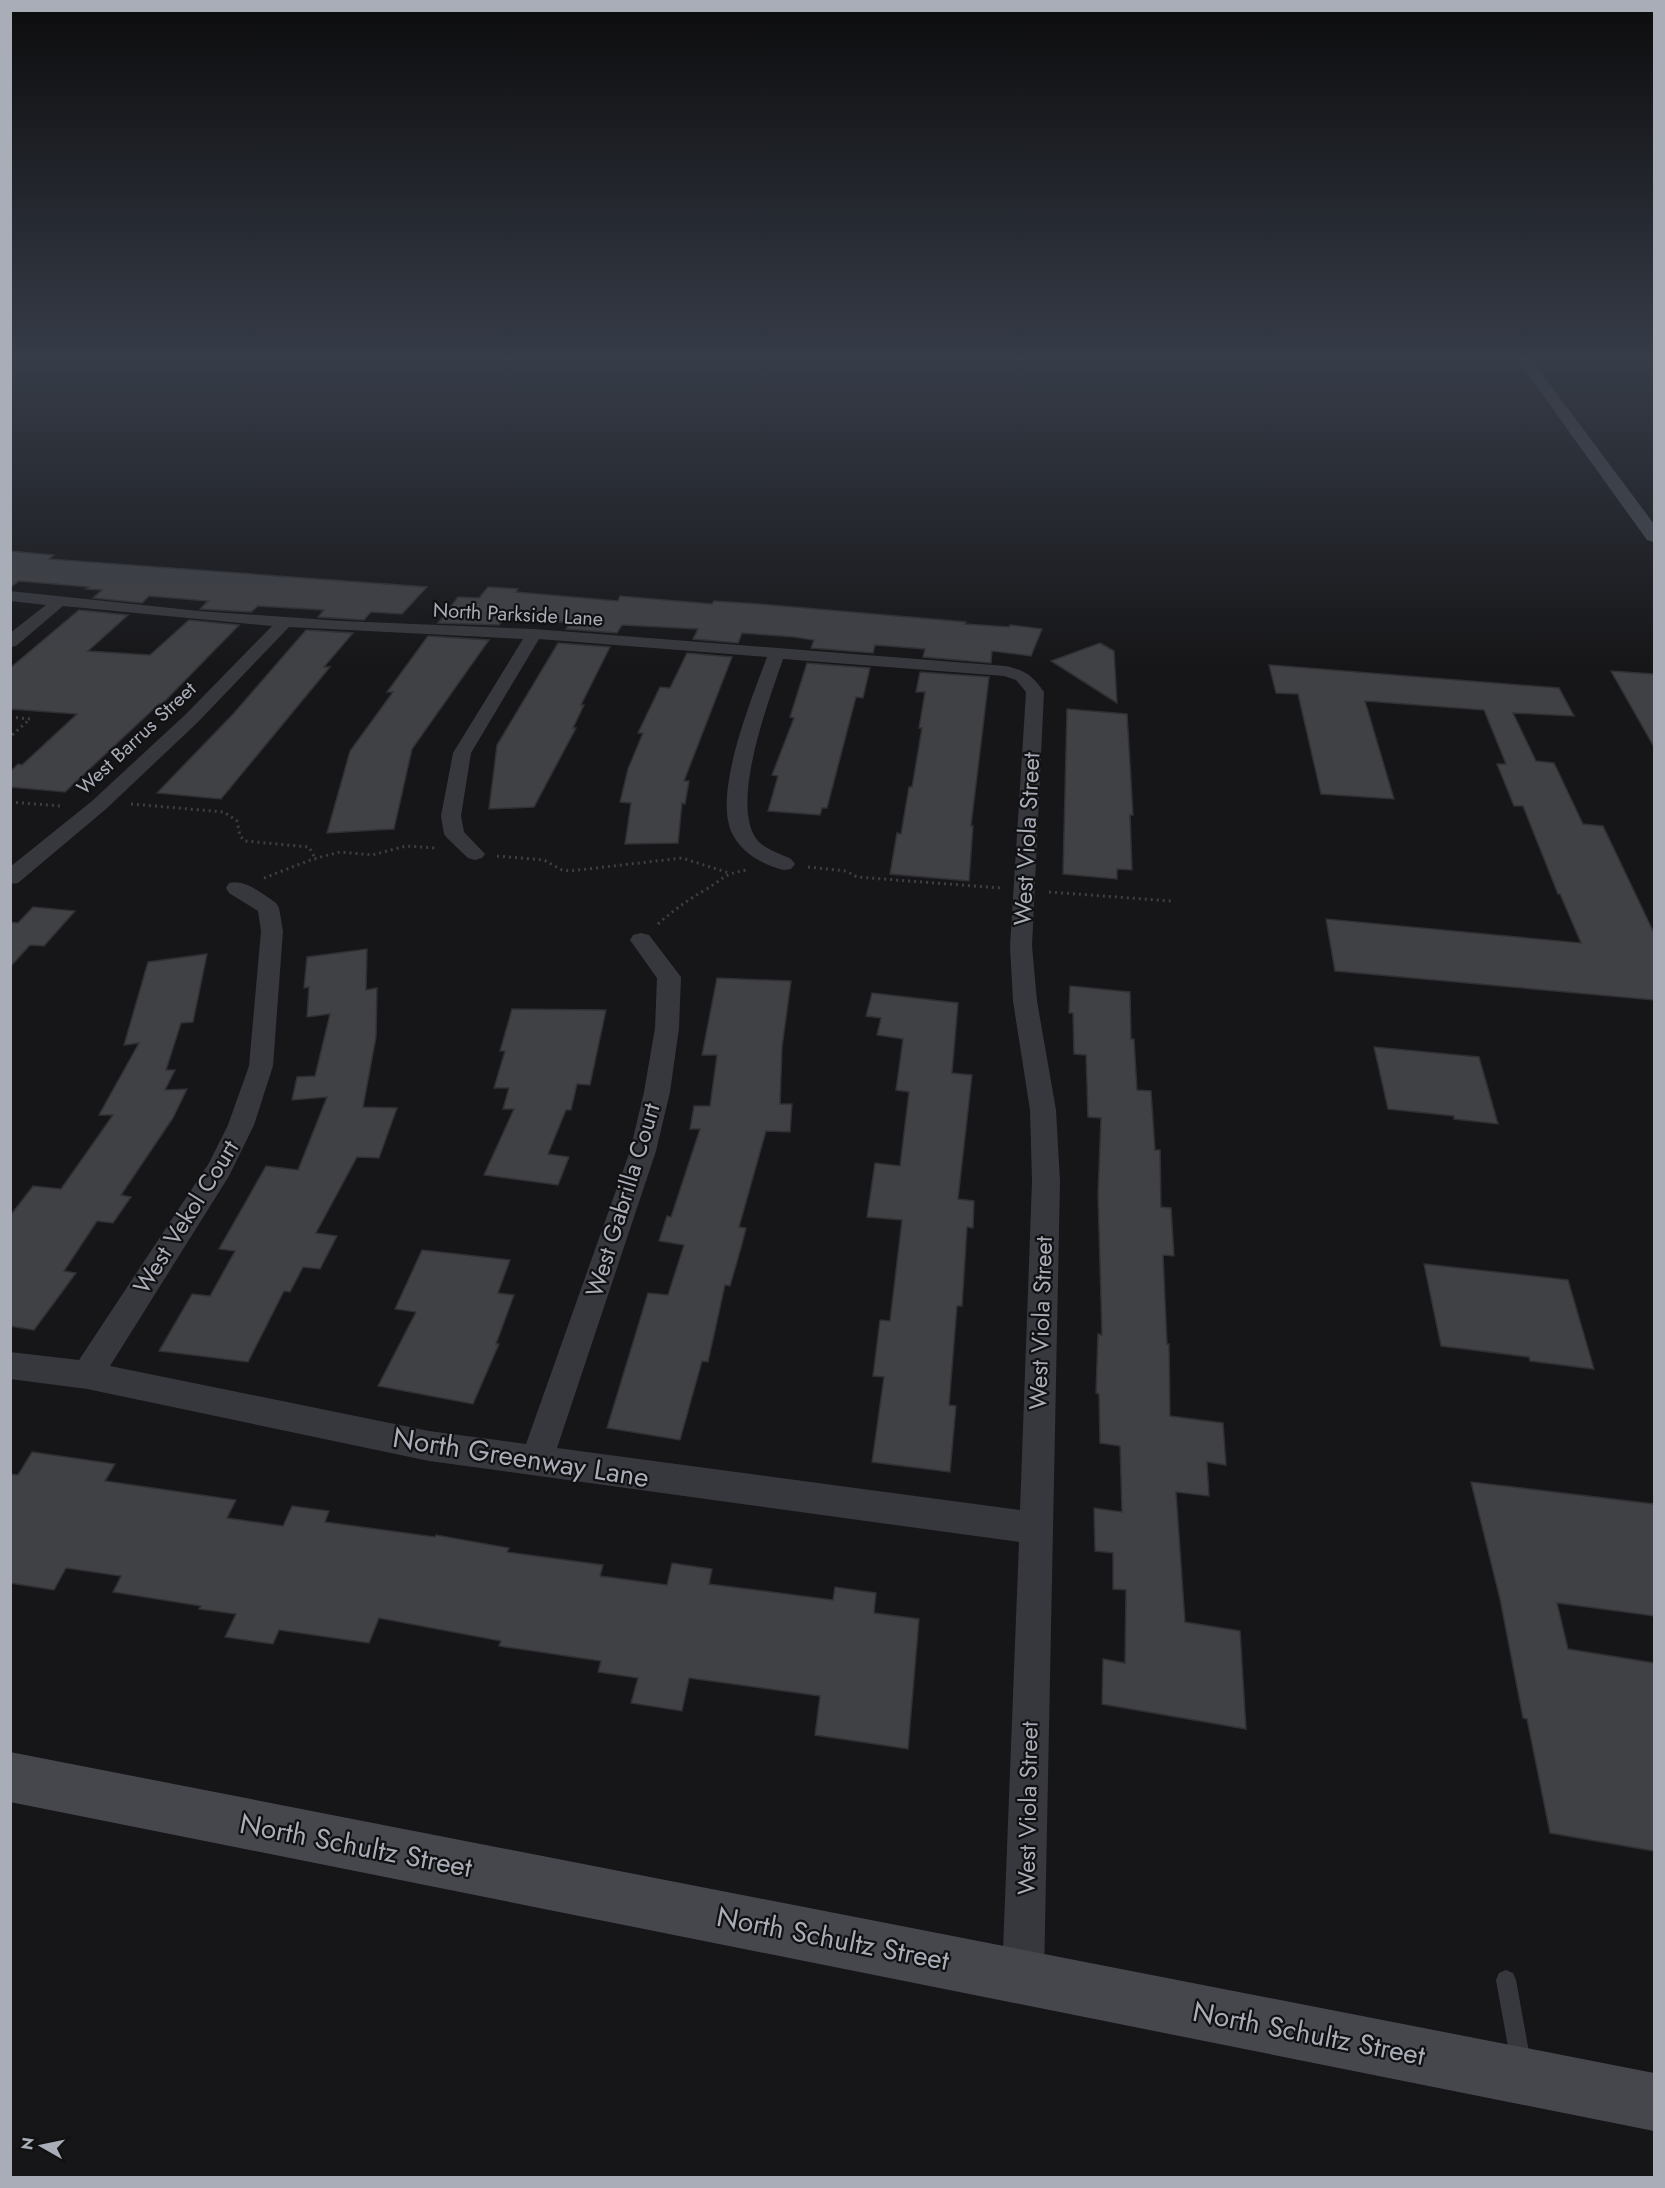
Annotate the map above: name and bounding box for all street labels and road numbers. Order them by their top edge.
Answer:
street label: North Parkside Lane [432,596,604,633]
street label: West Barrus Street [70,675,203,802]
street label: West Viola Street [1004,751,1049,927]
street label: West Gabrilla Court [576,1098,669,1301]
street label: West Vekol Court [124,1133,247,1300]
street label: West Viola Street [1020,1235,1061,1410]
street label: North Greenway Lane [390,1417,652,1498]
street label: West Viola Street [1008,1721,1047,1895]
street label: North Schultz Street [236,1803,476,1888]
street label: North Schultz Street [713,1896,953,1981]
street label: North Schultz Street [1189,1991,1429,2076]

